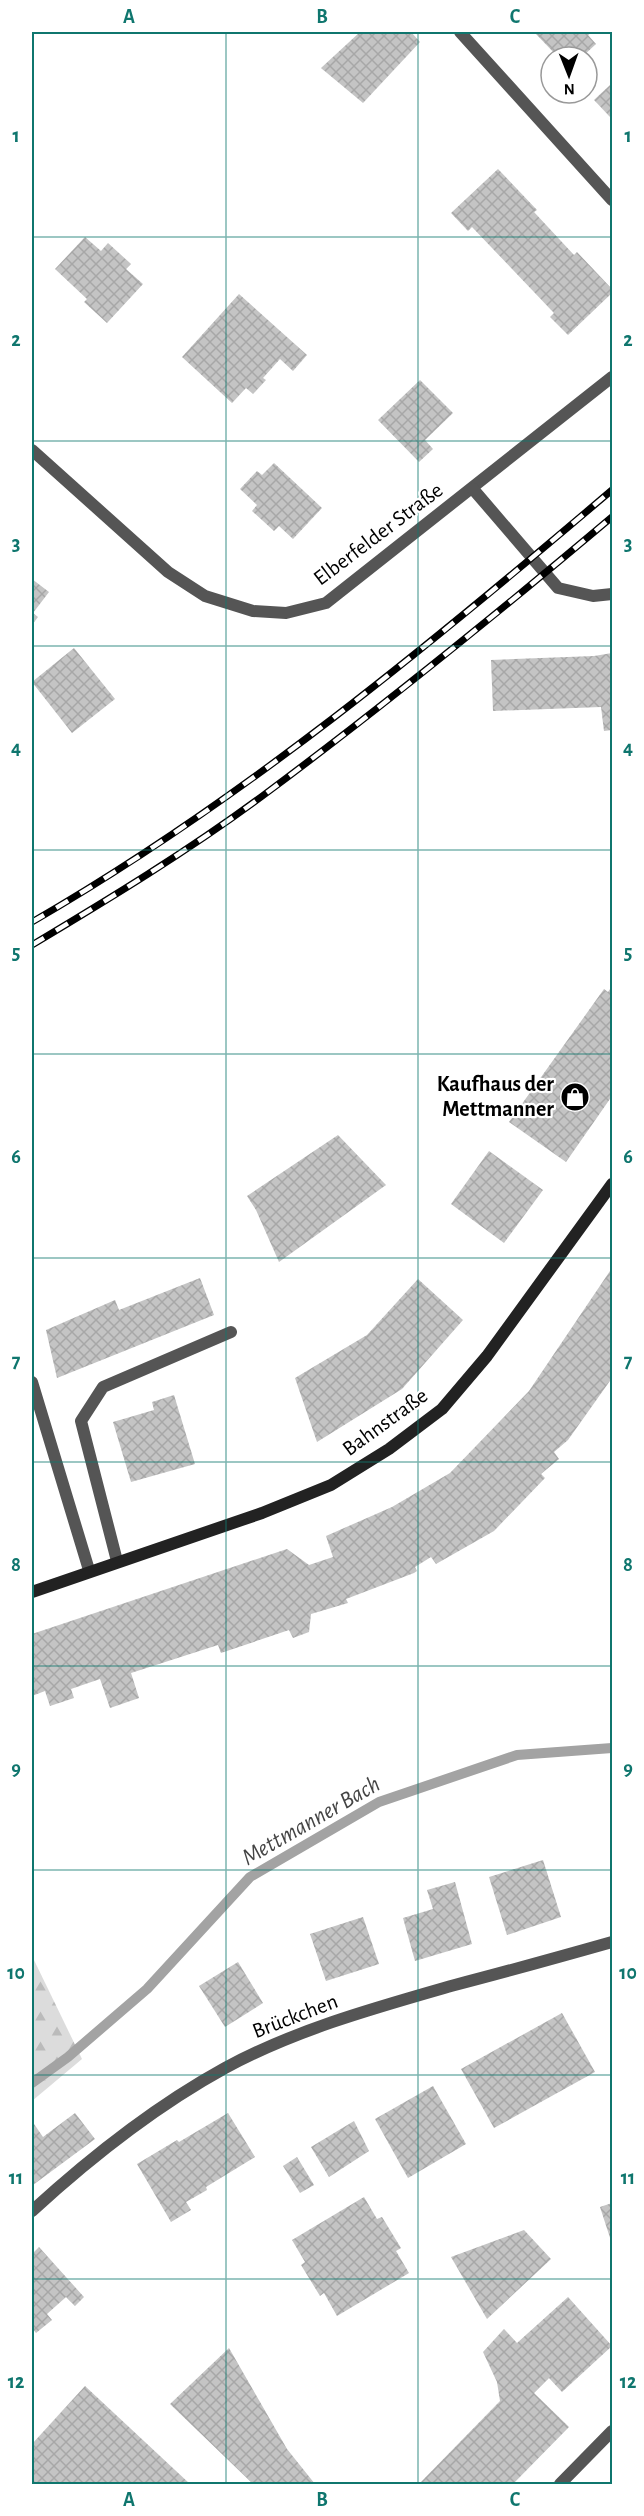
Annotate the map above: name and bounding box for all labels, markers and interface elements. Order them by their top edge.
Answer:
text: A [123,7,135,27]
text: B [316,7,328,27]
text: C [510,7,521,27]
north arrow [539,45,599,105]
text: N [564,81,575,97]
text: 1 [12,126,20,146]
text: 1 [624,126,632,146]
text: 2 [11,330,21,350]
text: 2 [623,330,633,350]
street label: Elberfelder Straße [309,478,447,590]
text: 3 [12,534,20,554]
text: 3 [624,534,632,554]
text: 4 [11,738,21,758]
text: 4 [623,738,633,758]
text: 5 [12,943,20,963]
text: 5 [624,943,632,963]
place label: Kaufhaus der Mettmanner [437,1073,554,1120]
shop icon: Kaufhaus der Mettmanner [559,1081,591,1113]
text: 6 [11,1147,21,1167]
text: 6 [623,1147,633,1167]
text: 7 [12,1351,21,1371]
text: 7 [624,1351,633,1371]
street label: Bahnstraße [338,1384,432,1460]
text: 8 [11,1555,21,1575]
text: 8 [623,1555,633,1575]
text: 9 [11,1759,21,1779]
text: 9 [623,1759,633,1779]
water label: Mettmanner Bach [238,1772,384,1870]
text: 10 [7,1963,25,1983]
text: 10 [619,1963,637,1983]
street label: Brückchen [249,1990,341,2042]
text: 11 [9,2168,23,2188]
text: 11 [621,2168,635,2188]
text: 12 [8,2372,24,2392]
text: 12 [620,2372,636,2392]
text: A [123,2490,135,2510]
text: B [316,2490,328,2510]
text: C [510,2490,521,2510]

